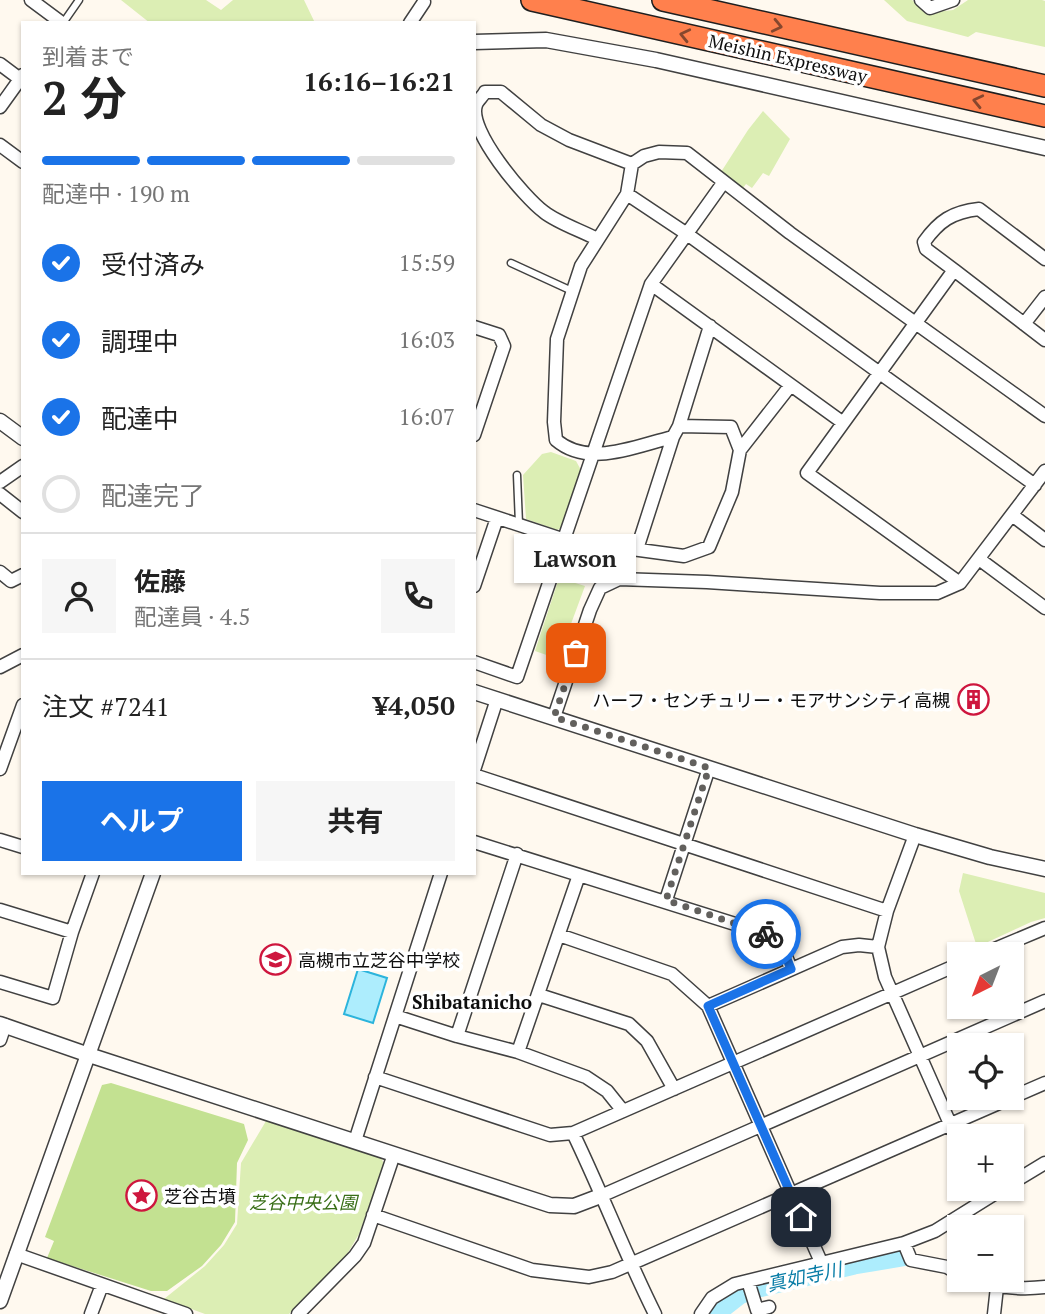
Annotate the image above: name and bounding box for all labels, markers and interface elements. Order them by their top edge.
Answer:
one-way arrow [771,18,783,32]
one-way arrow [679,28,691,43]
street label: Meishin Expressway [706,28,870,88]
text: 到着まで [42,41,134,72]
text: 16:16–16:21 [303,64,455,98]
text: 2 分 [42,67,126,128]
one-way arrow [972,95,984,109]
text: 配達中 · 190 m [42,178,190,209]
icon: check [42,244,80,282]
text: 受付済み [101,247,205,281]
text: 15:59 [398,247,455,278]
icon: check [42,321,80,359]
text: 調理中 [101,324,179,358]
text: 16:03 [398,324,455,355]
icon: check [42,398,80,436]
text: 配達中 [101,401,179,435]
text: 16:07 [398,401,455,432]
text: 配達完了 [101,478,205,512]
callout: Lawson [515,534,637,583]
text: Lawson [533,543,617,574]
button: person [42,559,116,633]
button: phone [381,559,455,633]
text: 佐藤 [134,564,186,598]
text: 配達員 · 4.5 [134,601,251,632]
pin [546,623,606,683]
icon: bag [557,634,595,672]
building icon: ハーフ・センチュリー・モアサンシティ高槻 [956,683,990,717]
text: ¥4,050 [374,688,455,722]
place label: ハーフ・センチュリー・モアサンシティ高槻 [592,688,950,712]
text: 注文 #7241 [42,689,170,723]
button: ヘルプ [42,781,242,861]
button: 共有 [256,781,455,861]
courier [731,899,801,969]
icon: bike [747,915,785,953]
north arrow [947,942,1024,1018]
map controls [947,942,1024,1292]
school or university icon: 高槻市立芝谷中学校 [258,943,292,977]
place label: 高槻市立芝谷中学校 [298,948,460,972]
district label: Shibatanicho [412,989,532,1014]
button: locate [947,1033,1024,1110]
button: + [947,1124,1024,1201]
place icon: 芝谷古墳 [124,1179,158,1213]
place label: 芝谷古墳 [164,1184,236,1208]
pin [771,1187,831,1247]
park label: 芝谷中央公園 [249,1190,360,1214]
icon: home [782,1198,820,1236]
button: − [947,1215,1024,1292]
water label: 真如寺川 [764,1255,846,1296]

